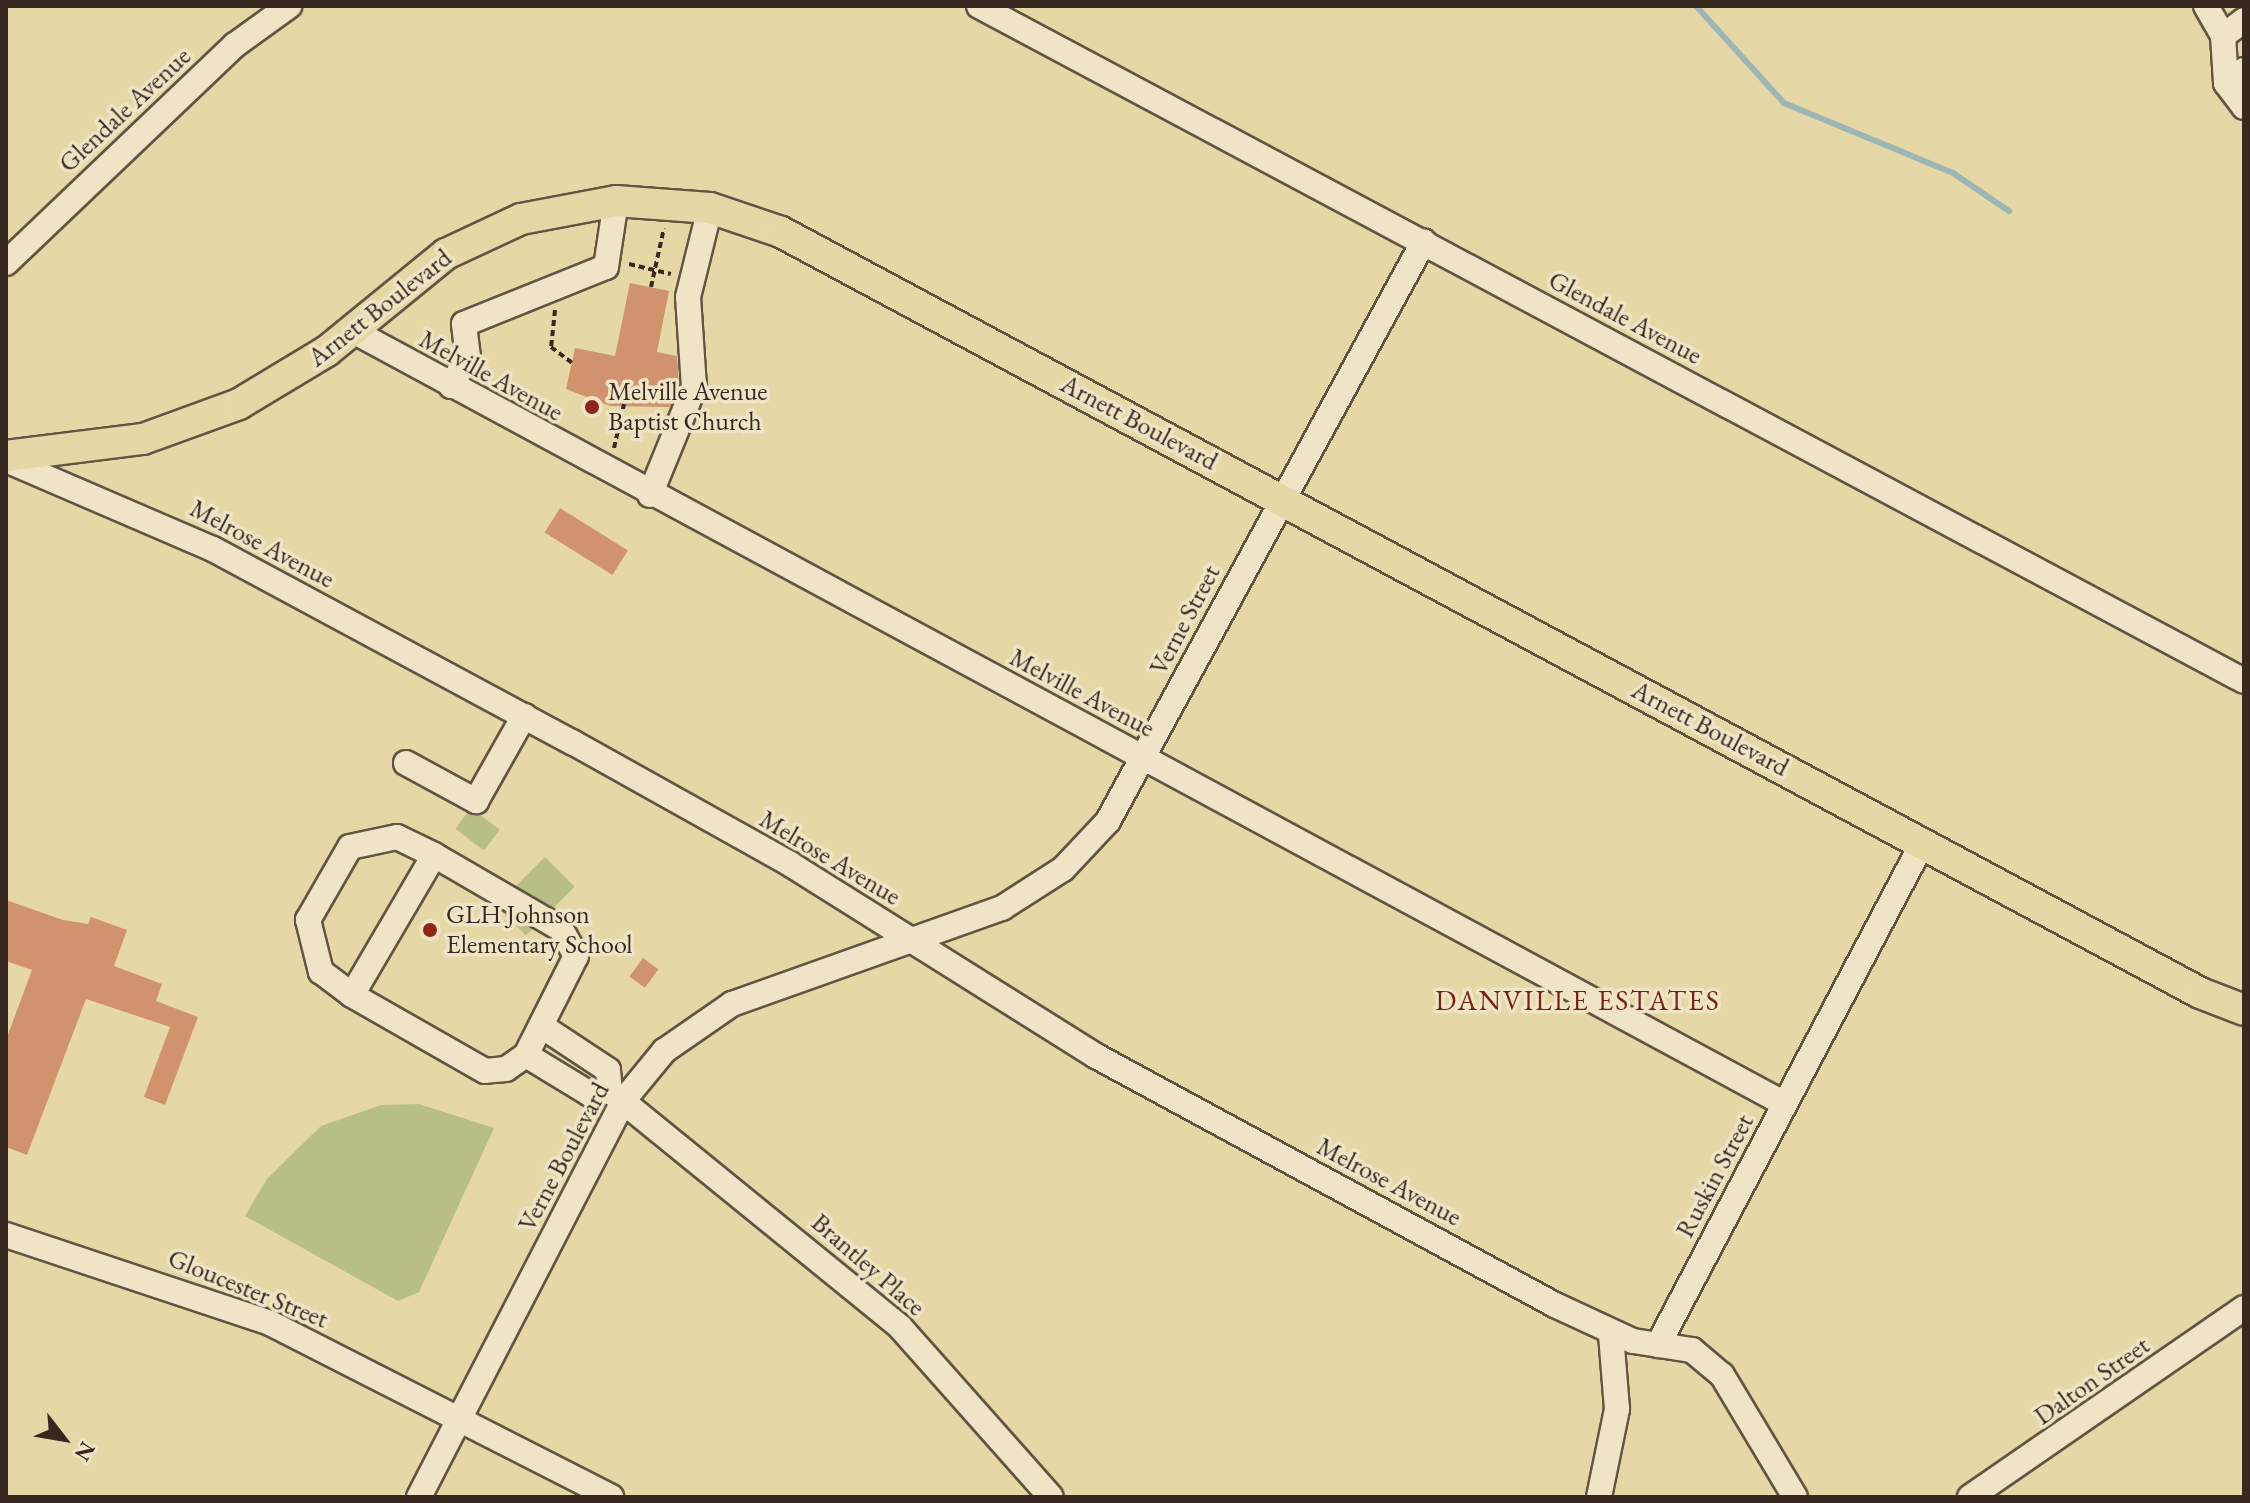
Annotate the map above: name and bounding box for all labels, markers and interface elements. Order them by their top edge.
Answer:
street label: Glendale Avenue [53,41,197,179]
street label: Arnett Boulevard [302,242,458,374]
street label: Glendale Avenue [1543,265,1707,371]
street label: Melville Avenue [414,324,568,428]
street label: Arnett Boulevard [1055,368,1223,478]
place label: Melville Avenue Baptist Church [608,376,767,438]
marker: Melville Avenue Baptist Church [583,398,601,416]
street label: Melrose Avenue [184,493,340,595]
street label: Verne Street [1143,560,1227,680]
street label: Melville Avenue [1004,642,1160,744]
street label: Arnett Boulevard [1626,674,1794,784]
street label: Melrose Avenue [754,804,906,912]
place label: GLH Johnson Elementary School [446,899,633,960]
marker: GLH Johnson Elementary School [421,921,439,939]
district label: DANVILLE ESTATES [1435,983,1721,1017]
street label: Verne Boulevard [512,1077,616,1237]
street label: Ruskin Street [1669,1109,1761,1243]
street label: Melrose Avenue [1311,1131,1467,1233]
street label: Brantley Place [805,1207,931,1323]
street label: Gloucester Street [163,1243,333,1335]
street label: Dalton Street [2028,1330,2156,1432]
north arrow [24,1399,104,1479]
text: N [68,1437,102,1467]

